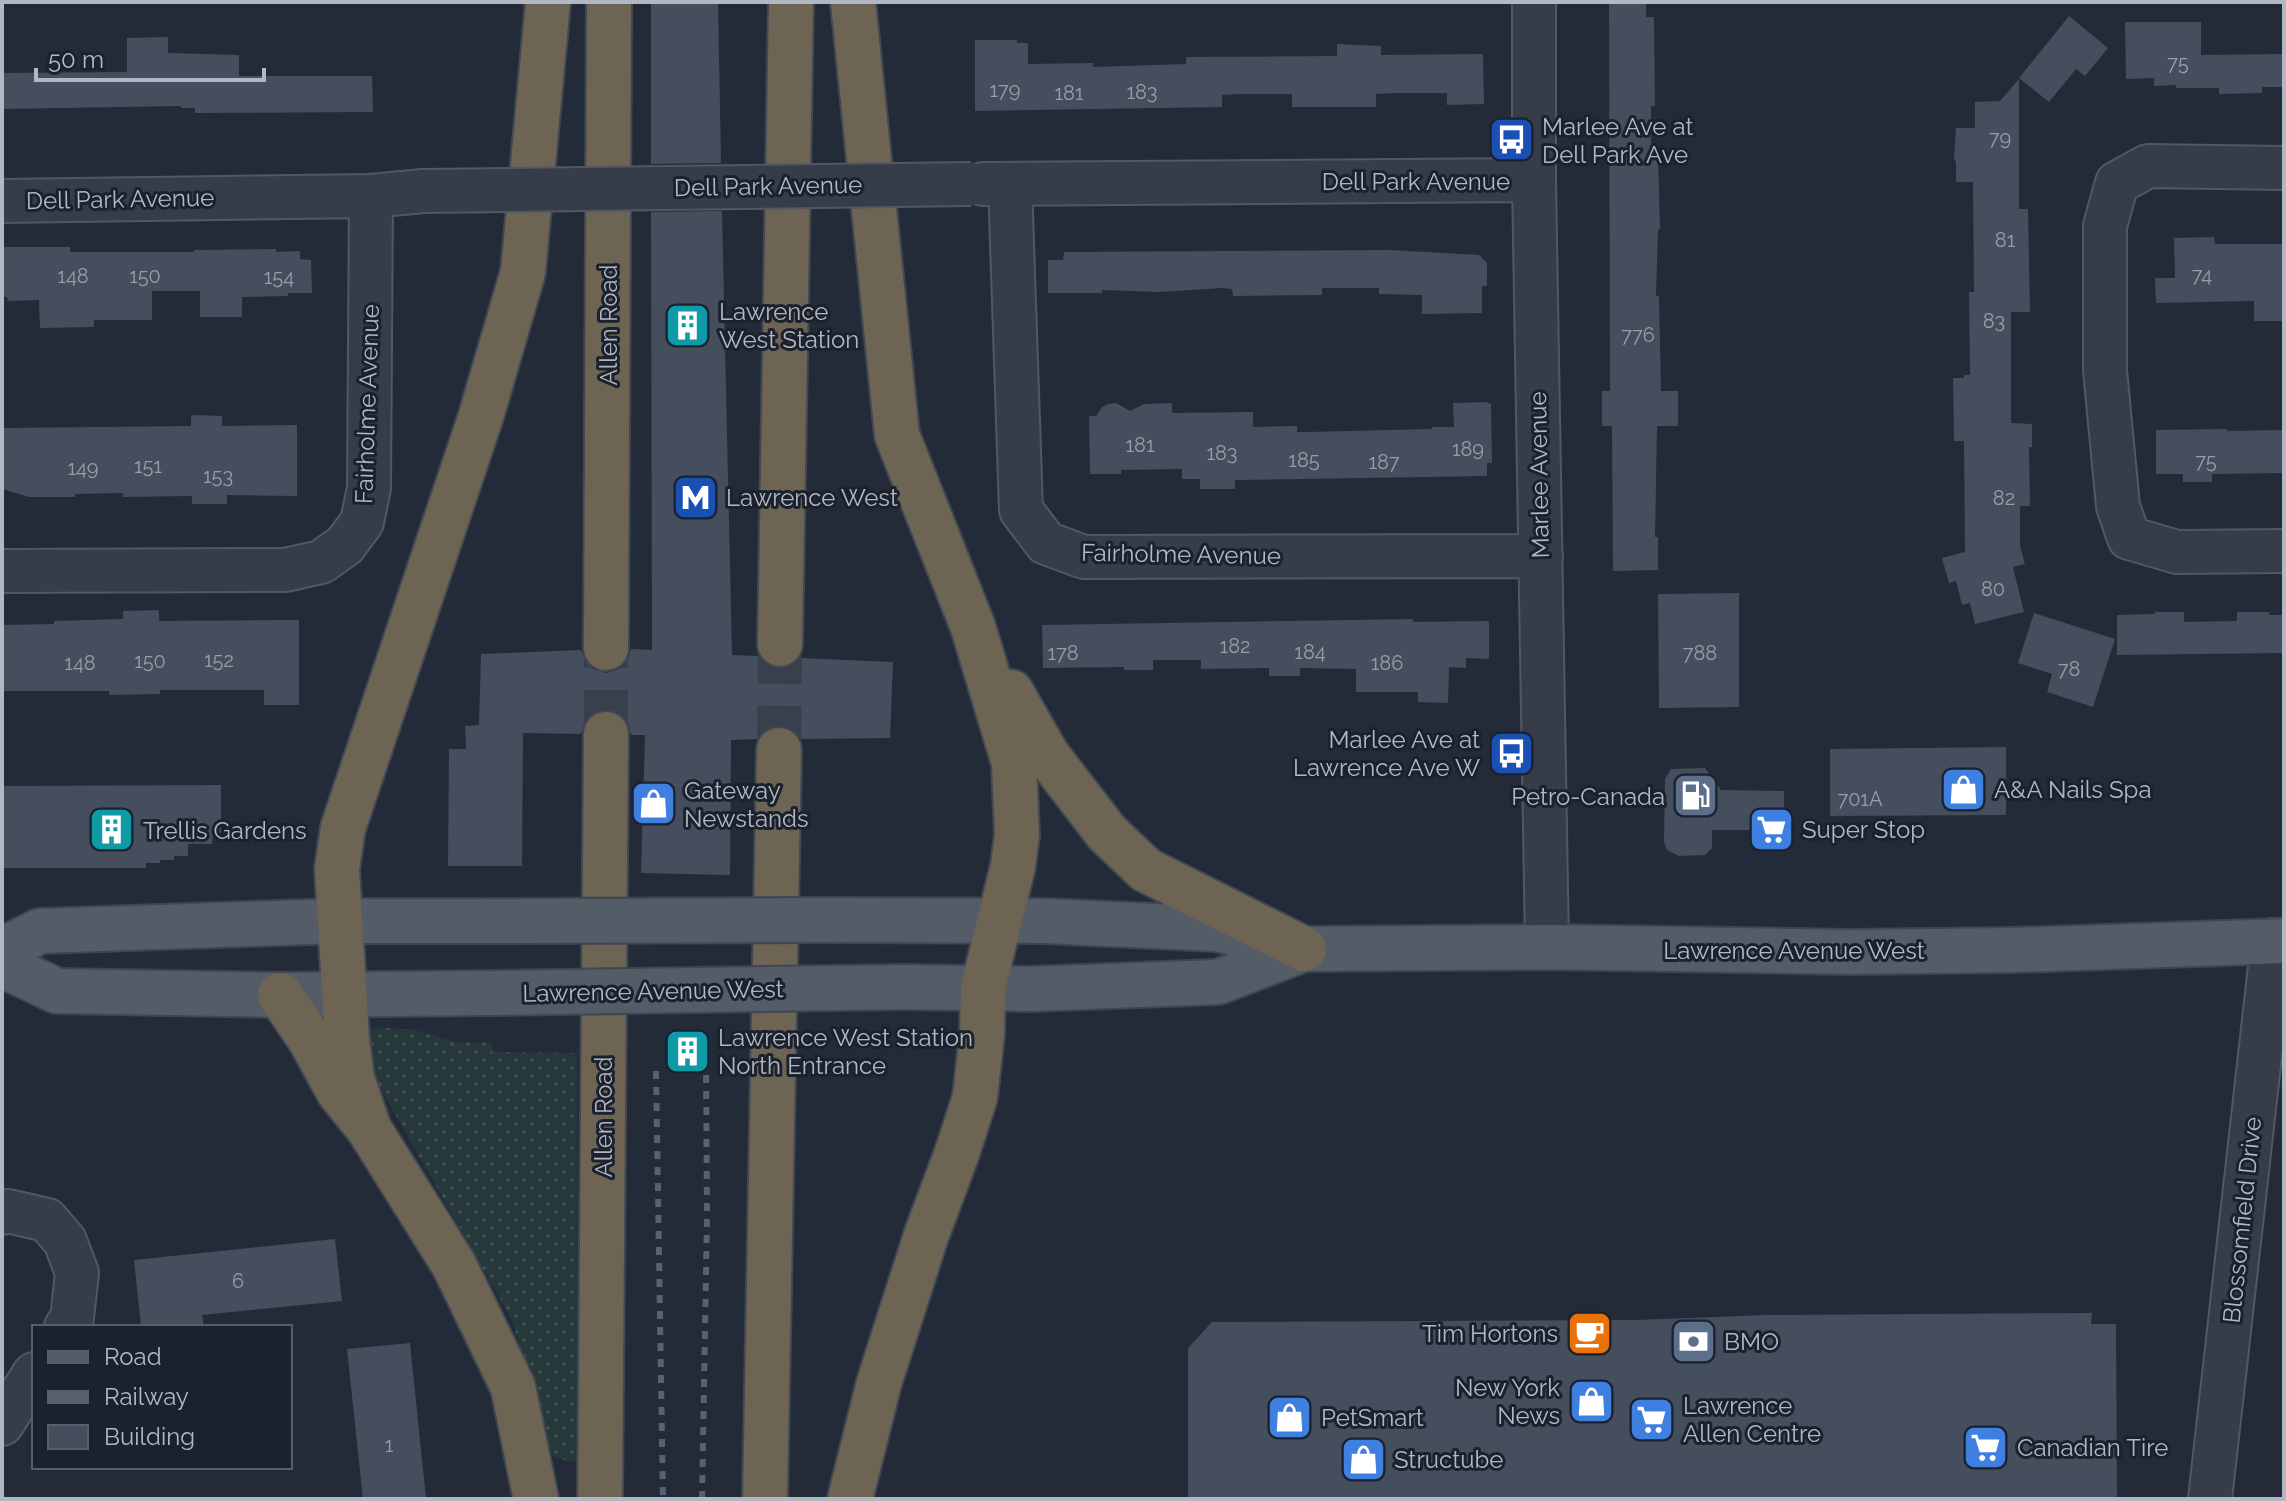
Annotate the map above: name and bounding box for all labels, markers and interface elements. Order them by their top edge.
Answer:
scale bar [36,32,264,82]
text: 50 m [48,45,104,74]
house number: 75 [2167,51,2189,75]
house number: 179 [990,78,1020,102]
house number: 183 [1126,80,1158,104]
house number: 181 [1055,81,1084,105]
place label: Marlee Ave at Dell Park Ave [1542,112,1694,169]
bus stop icon: Marlee Ave at Dell Park Ave [1487,116,1535,164]
house number: 79 [1989,126,2011,150]
street label: Dell Park Avenue [1322,167,1510,196]
street label: Dell Park Avenue [674,170,862,202]
street label: Dell Park Avenue [26,183,214,215]
house number: 81 [1995,228,2016,252]
house number: 74 [2192,263,2212,287]
house number: 148 [57,264,89,288]
house number: 150 [129,264,161,288]
street label: Allen Road [594,264,623,386]
house number: 154 [264,265,294,289]
place label: Lawrence West Station [719,297,859,354]
building icon: Lawrence West Station [664,301,712,349]
street label: Fairholme Avenue [349,304,385,504]
house number: 83 [1983,309,2005,333]
house number: 776 [1621,323,1655,347]
street label: Marlee Avenue [1523,391,1555,559]
house number: 181 [1126,433,1155,457]
house number: 189 [1452,437,1484,461]
house number: 183 [1206,441,1238,465]
house number: 185 [1288,448,1320,472]
house number: 75 [2195,449,2217,473]
house number: 187 [1368,450,1400,474]
house number: 151 [134,454,162,478]
house number: 149 [67,456,99,480]
house number: 153 [203,464,233,488]
metro station icon: Lawrence West [671,473,719,521]
place label: Lawrence West [726,483,898,512]
house number: 82 [1993,486,2015,510]
street label: Fairholme Avenue [1081,538,1281,570]
house number: 80 [1981,577,2005,601]
house number: 182 [1220,634,1250,658]
house number: 184 [1294,640,1326,664]
house number: 178 [1047,641,1079,665]
house number: 788 [1683,641,1717,665]
house number: 152 [204,648,234,672]
house number: 150 [134,649,166,673]
house number: 148 [64,651,96,675]
house number: 186 [1371,651,1403,675]
house number: 78 [2058,657,2080,681]
place label: Marlee Ave at Lawrence Ave W [1293,725,1480,782]
bus stop icon: Marlee Ave at Lawrence Ave W [1487,729,1535,777]
shop icon: A&A Nails Spa [1939,765,1987,813]
fuel station icon: Petro-Canada [1672,772,1720,820]
place label: A&A Nails Spa [1994,775,2151,804]
place label: Gateway Newstands [684,776,809,833]
shop icon: Gateway Newstands [629,780,677,828]
place label: Petro-Canada [1511,782,1665,811]
house number: 701A [1838,787,1883,811]
supermarket icon: Super Stop [1747,805,1795,853]
building icon: Trellis Gardens [88,806,136,854]
place label: Super Stop [1802,815,1925,844]
place label: Trellis Gardens [143,816,307,845]
street label: Lawrence Avenue West [1663,936,1925,965]
street label: Lawrence Avenue West [522,974,784,1008]
place label: Lawrence West Station North Entrance [718,1023,973,1080]
building icon: Lawrence West Station North Entrance [663,1027,711,1075]
street label: Allen Road [589,1056,618,1178]
street label: Blossomfield Drive [2217,1115,2267,1325]
house number: 6 [232,1269,244,1293]
cafe icon: Tim Hortons [1565,1309,1613,1357]
bank icon: BMO [1669,1317,1717,1365]
place label: Tim Hortons [1422,1319,1558,1348]
legend [32,1325,292,1469]
place label: BMO [1724,1327,1779,1356]
text: Road [104,1342,162,1371]
place label: New York News [1455,1373,1560,1430]
shop icon: New York News [1567,1377,1615,1425]
text: Railway [104,1382,189,1411]
place label: Lawrence Allen Centre [1683,1391,1821,1448]
shop icon: PetSmart [1266,1393,1314,1441]
supermarket icon: Lawrence Allen Centre [1628,1395,1676,1443]
place label: PetSmart [1321,1403,1424,1432]
text: Building [104,1422,195,1451]
supermarket icon: Canadian Tire [1962,1423,2010,1471]
house number: 1 [385,1433,394,1457]
place label: Canadian Tire [2017,1433,2168,1462]
shop icon: Structube [1339,1435,1387,1483]
place label: Structube [1394,1445,1503,1474]

